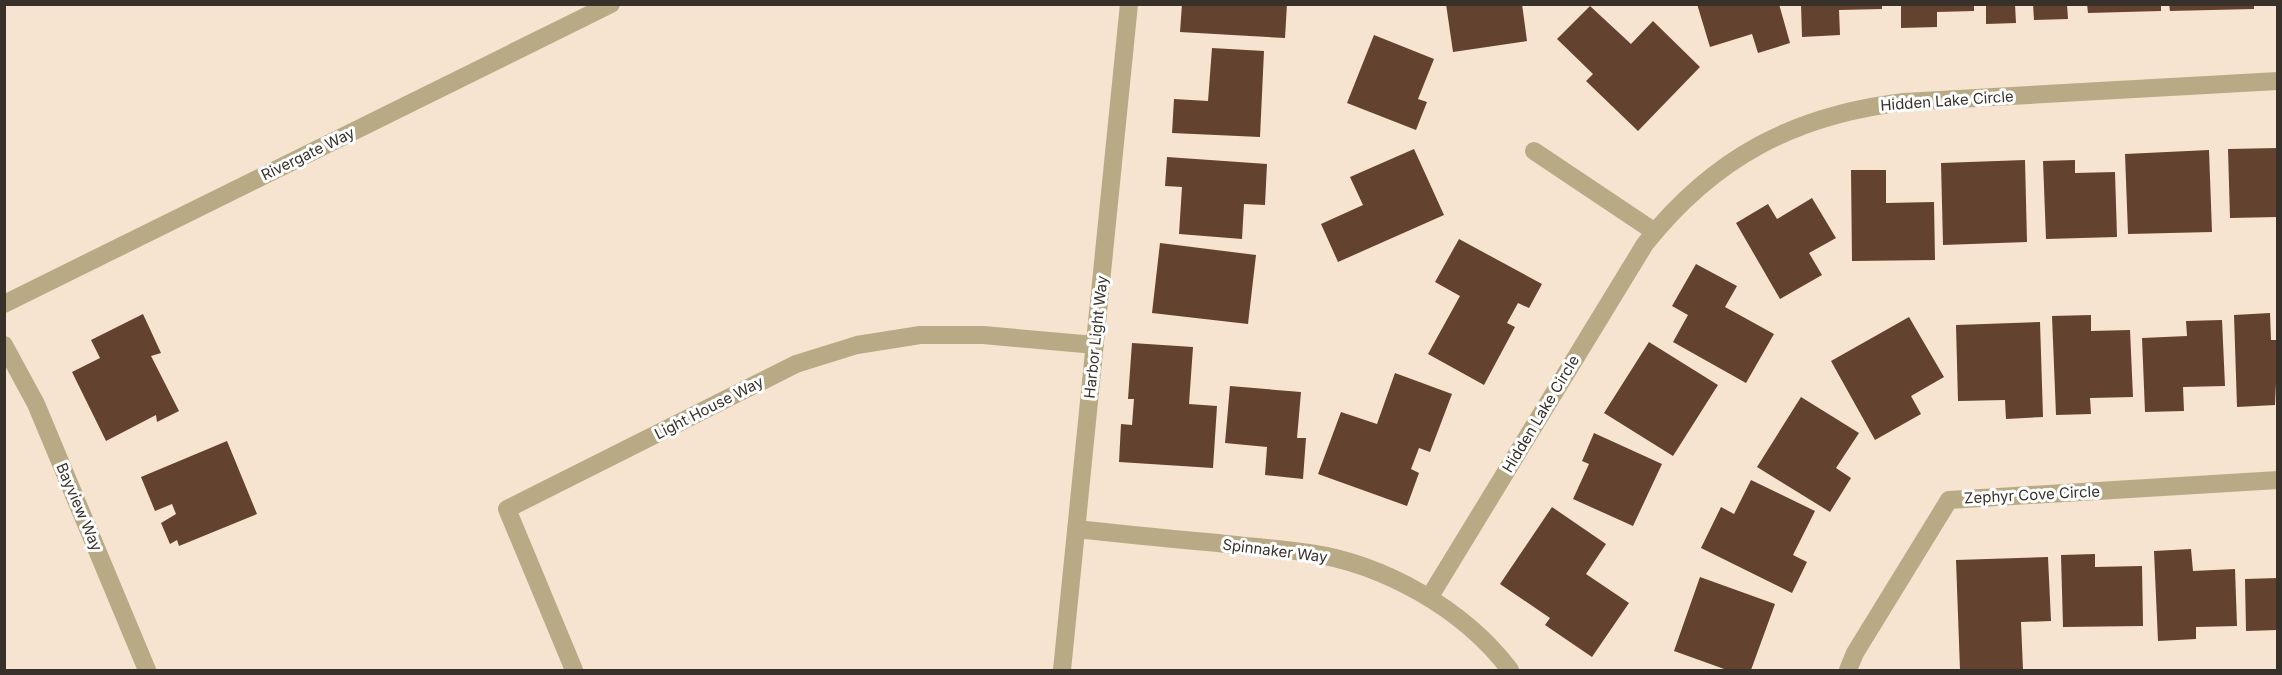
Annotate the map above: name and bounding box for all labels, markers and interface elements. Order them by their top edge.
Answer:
street label: Hidden Lake Circle [1880,86,2014,115]
street label: Rivergate Way [258,123,358,184]
street label: Harbor Light Way [1080,274,1111,399]
street label: Hidden Lake Circle [1498,352,1583,476]
street label: Light House Way [651,372,767,443]
street label: Bayview Way [52,460,107,554]
street label: Zephyr Cove Circle [1964,481,2100,508]
street label: Spinnaker Way [1221,535,1329,566]

